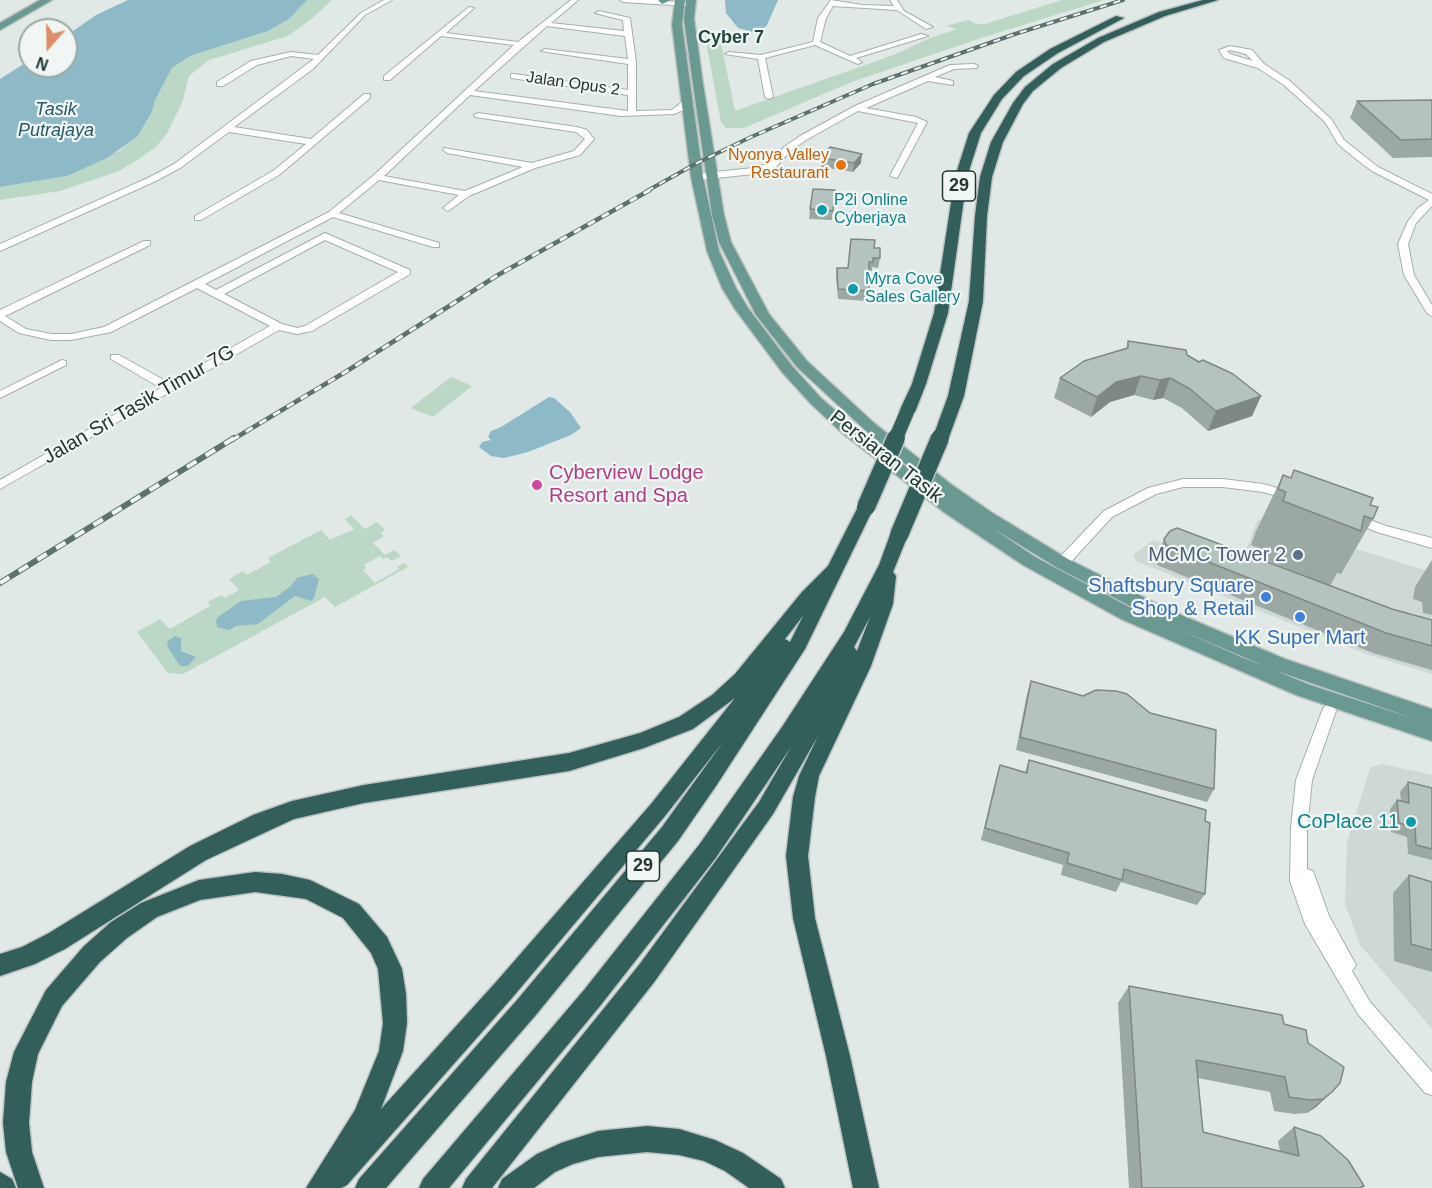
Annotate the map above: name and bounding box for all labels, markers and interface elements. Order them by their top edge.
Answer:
north arrow [18,18,78,78]
district label: Cyber 7 [698,27,764,49]
text: N [34,54,51,73]
street label: Jalan Opus 2 [525,68,621,100]
water label: Tasik Putrajaya [18,99,94,142]
place label: Nyonya Valley Restaurant [728,146,829,184]
marker: Nyonya Valley Restaurant [834,158,848,172]
road number: 29 [942,171,976,201]
place label: P2i Online Cyberjaya [834,191,908,229]
marker: P2i Online Cyberjaya [815,203,829,217]
place label: Myra Cove Sales Gallery [865,270,960,308]
marker: Myra Cove Sales Gallery [846,282,860,296]
street label: Jalan Sri Tasik Timur 7G [39,340,239,470]
street label: Persiaran Tasik [825,405,947,509]
place label: Cyberview Lodge Resort and Spa [549,461,704,508]
marker: Cyberview Lodge Resort and Spa [530,478,544,492]
place label: MCMC Tower 2 [1148,543,1286,567]
marker: MCMC Tower 2 [1291,548,1305,562]
place label: Shaftsbury Square Shop & Retail [1088,574,1254,621]
marker: Shaftsbury Square Shop & Retail [1259,590,1273,604]
marker: KK Super Mart [1293,610,1307,624]
place label: KK Super Mart [1234,626,1366,650]
place label: CoPlace 11 [1297,810,1399,834]
marker: CoPlace 11 [1404,815,1418,829]
road number: 29 [626,851,660,881]

